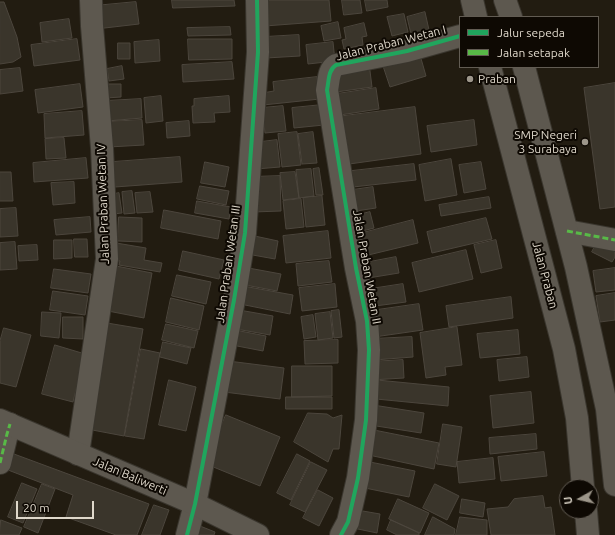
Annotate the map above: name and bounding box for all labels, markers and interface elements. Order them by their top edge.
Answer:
legend [459,16,599,68]
street label: Jalan Praban Wetan I [335,22,447,64]
text: Jalur sepeda [497,26,565,39]
text: Jalan setapak [497,46,570,59]
place label: Praban [478,72,516,86]
marker: Praban [465,74,475,84]
place label: SMP Negeri 3 Surabaya [514,128,577,156]
marker: SMP Negeri 3 Surabaya [580,137,590,147]
street label: Jalan Praban Wetan IV [94,144,112,264]
street label: Jalan Praban Wetan III [213,204,243,324]
street label: Jalan Praban Wetan II [350,209,384,325]
street label: Jalan Praban [529,240,561,310]
street label: Jalan Baliwerti [91,454,169,498]
north arrow [559,479,599,519]
scale bar [18,493,96,519]
text: U [562,496,575,505]
text: 20 m [23,501,50,514]

